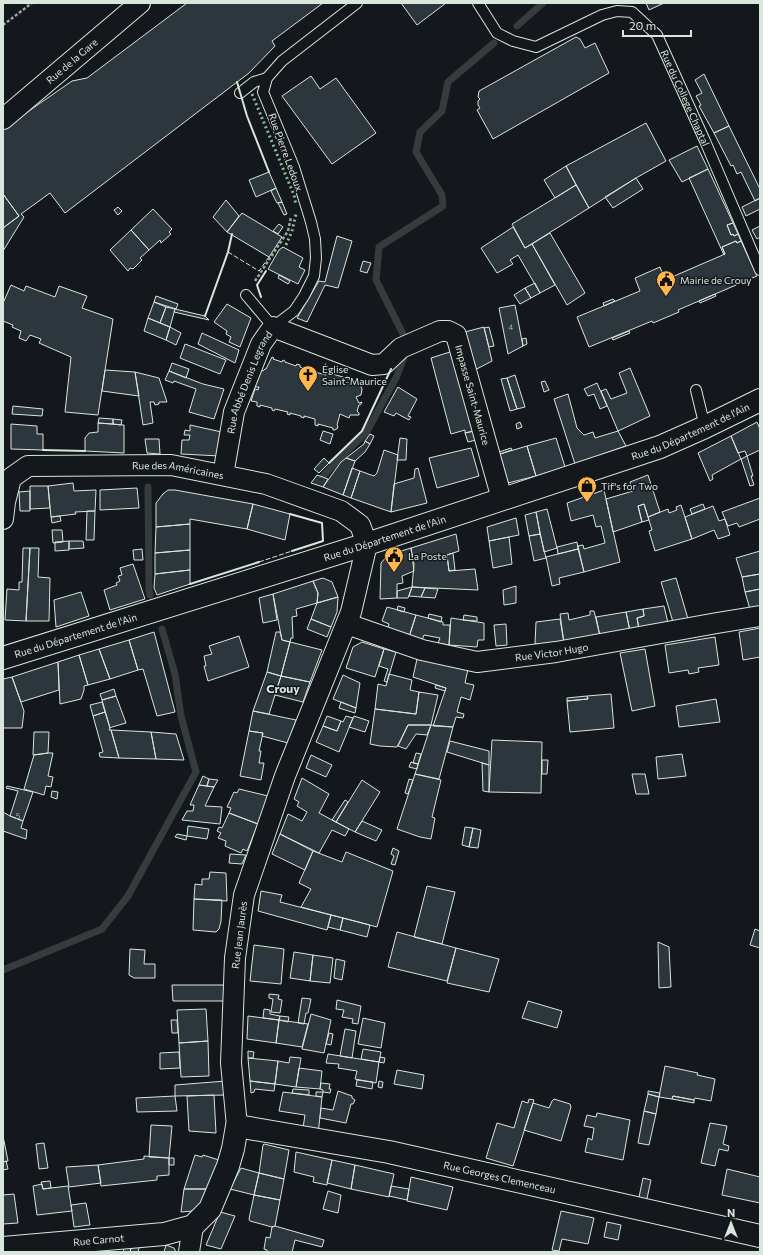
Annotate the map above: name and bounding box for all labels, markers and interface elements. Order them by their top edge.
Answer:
scale bar [623,12,691,38]
text: 20 m [629,18,656,32]
street label: Rue de la Gare [43,36,100,86]
street label: Rue du College Chaptal [659,48,712,148]
street label: Rue Pierre Ledoux [266,111,306,193]
public building icon: Mairie de Crouy [655,269,677,297]
place label: Mairie de Crouy [680,274,751,286]
house number: 4 [509,322,514,332]
street label: Rue Abbé Denis Legrand [224,328,275,435]
street label: Impasse Saint-Maurice [453,343,493,446]
place label: Église Saint-Maurice [322,363,387,387]
church icon: Église Saint-Maurice [297,364,319,392]
street label: Rue du Département de l'Ain [630,400,751,462]
street label: Rue des Américaines [132,459,225,482]
shop icon: Tif's for Two [576,475,598,503]
place label: Tif's for Two [601,480,658,492]
street label: Rue du Département de l'Ain [322,512,447,563]
public building icon: La Poste [383,545,405,573]
place label: La Poste [408,550,447,562]
street label: Rue du Département de l'Ain [13,610,138,660]
street label: Rue Victor Hugo [514,640,589,663]
district label: Crouy [266,681,300,695]
house number: 5 [16,811,21,821]
street label: Rue Jean Jaurès [229,900,249,969]
street label: Rue Georges Clemenceau [442,1159,557,1196]
north arrow [711,1203,751,1243]
text: N [727,1206,735,1219]
street label: Rue Carnot [73,1231,125,1248]

